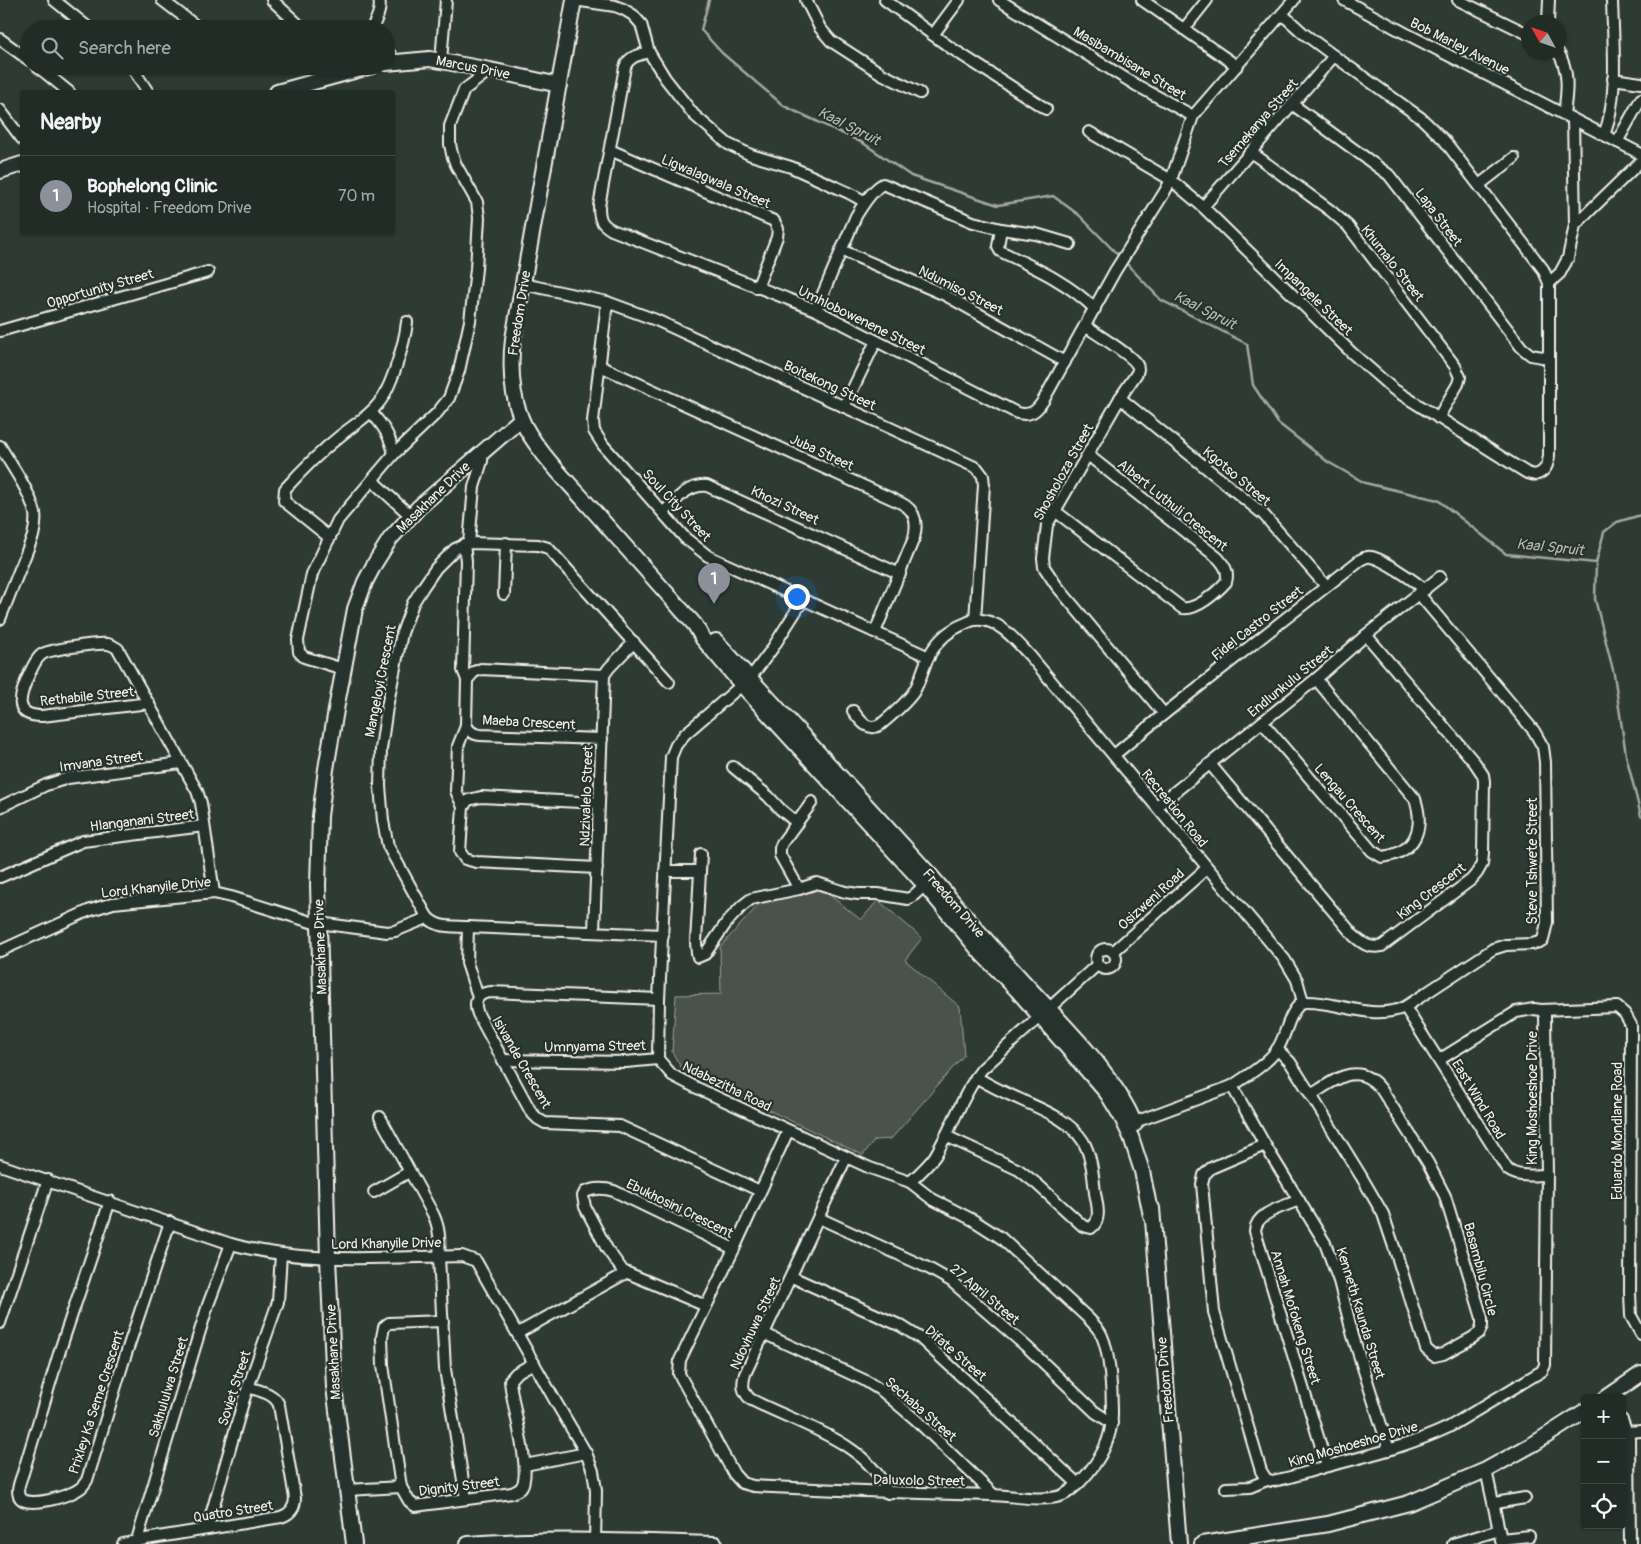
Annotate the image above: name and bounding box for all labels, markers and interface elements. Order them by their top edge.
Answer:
street label: Bob Marley Avenue [1407,14,1512,79]
north arrow [1521,15,1566,60]
search box [20,20,395,75]
street label: Masibambisane Street [1070,23,1190,104]
icon: search [38,34,66,62]
text: Search here [78,36,171,60]
street label: Marcus Drive [435,52,511,83]
street label: Tsemekanya Street [1215,75,1302,171]
water label: Kaal Spruit [814,103,885,151]
text: Nearby [40,109,101,136]
street label: Ligwalagwala Street [659,151,773,212]
text: Bophelong Clinic [87,174,218,198]
street label: Lapa Street [1411,185,1466,250]
text: 1 [53,186,59,206]
text: 70 m [338,186,375,206]
text: Hospital · Freedom Drive [87,198,251,218]
street label: Khumalo Street [1357,222,1428,305]
street label: Impangele Street [1271,256,1357,339]
street label: Ndumiso Street [916,262,1006,319]
street label: Opportunity Street [45,265,156,312]
street label: Freedom Drive [504,269,535,357]
street label: Umhlobowenene Street [795,282,929,359]
water label: Kaal Spruit [1170,287,1241,335]
street label: Boitekong Street [781,357,879,414]
street label: Shosholoza Street [1030,420,1097,524]
street label: Juba Street [787,430,857,475]
street label: Kgotso Street [1199,443,1274,510]
street label: Albert Luthuli Crescent [1114,456,1231,555]
street label: Masakhane Drive [393,458,474,537]
street label: Soul City Street [639,466,715,545]
street label: Khozi Street [748,482,822,529]
water label: Kaal Spruit [1516,535,1586,561]
pin: 1 [698,563,730,604]
street label: Fidel Castro Street [1208,582,1307,664]
your location [784,584,810,610]
street label: Mangeloyi Crescent [361,623,400,739]
street label: Endlunkulu Street [1244,642,1337,721]
street label: Rethabile Street [39,683,135,710]
street label: Maeba Crescent [482,712,577,733]
street label: Ndzivalelo Street [576,745,597,847]
street label: Imvana Street [58,747,144,776]
street label: Lengau Crescent [1311,760,1389,847]
street label: Recreation Road [1138,766,1211,851]
street label: Steve Tshwete Street [1524,797,1541,924]
street label: Hlanganani Street [89,806,195,835]
street label: King Crescent [1394,859,1469,923]
street label: Freedom Drive [919,865,988,941]
street label: Osizweni Road [1115,865,1188,934]
street label: Lord Khanyile Drive [100,873,212,902]
street label: Masakhane Drive [310,899,331,995]
street label: Isivande Crescent [488,1013,555,1112]
street label: King Moshoeshoe Drive [1524,1031,1541,1165]
street label: Umnyama Street [544,1037,646,1056]
street label: East Wind Road [1448,1056,1509,1142]
street label: Ndabezitha Road [679,1058,774,1115]
street label: Eduardo Mondlane Road [1609,1062,1626,1200]
street label: Ebukhosini Crescent [624,1175,736,1242]
street label: Basambilu Circle [1460,1221,1501,1318]
street label: Lord Khanyile Drive [331,1234,441,1253]
street label: Kenneth Kaunda Street [1332,1245,1389,1382]
street label: Annah Mofokeng Street [1267,1248,1324,1387]
street label: 27 April Street [946,1260,1023,1329]
street label: Ndovhuwa Street [727,1274,785,1372]
street label: Masakhane Drive [323,1304,344,1400]
street label: Difate Street [921,1322,990,1385]
street label: Prixley Ka Seme Crescent [65,1328,128,1476]
street label: Sakhululwa Street [145,1334,192,1440]
street label: Freedom Drive [1153,1336,1178,1424]
street label: Soviet Street [214,1348,255,1428]
street label: Sechaba Street [881,1374,960,1445]
map controls [1581,1394,1626,1529]
button: + [1581,1394,1626,1439]
street label: King Moshoeshoe Drive [1286,1418,1420,1471]
button: − [1581,1439,1626,1484]
street label: Daluxolo Street [873,1471,966,1490]
street label: Dignity Street [418,1473,501,1500]
button: locate [1581,1484,1626,1529]
street label: Quatro Street [192,1497,275,1526]

